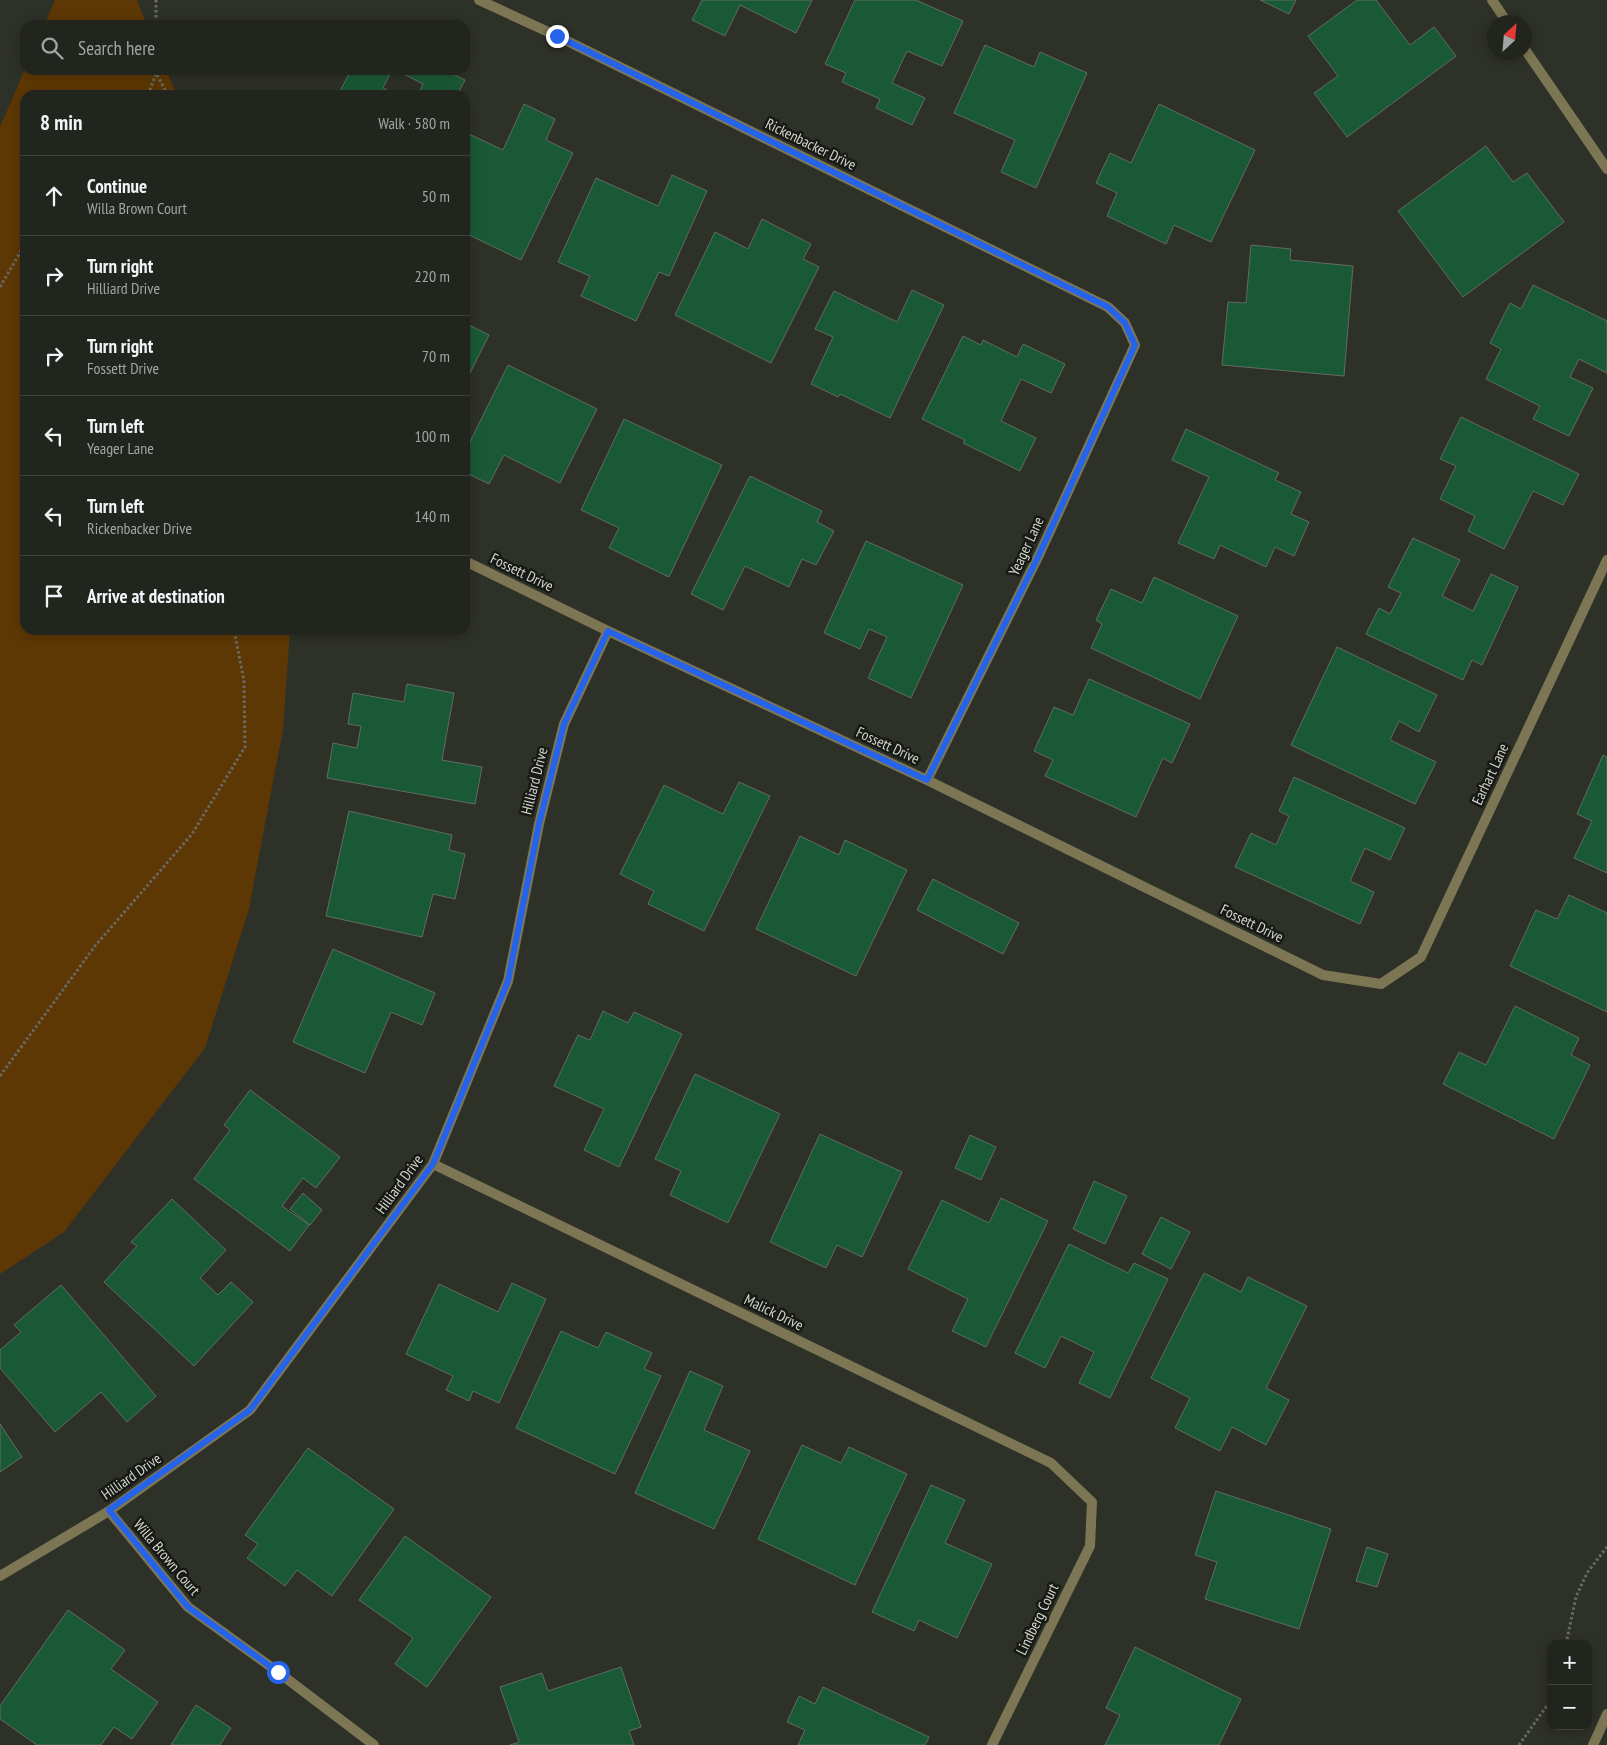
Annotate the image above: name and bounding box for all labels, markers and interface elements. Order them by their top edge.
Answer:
north arrow [1487,15,1532,60]
search box [20,20,470,75]
route end [546,25,569,48]
icon: search [38,34,66,62]
text: Search here [78,36,155,60]
text: 8 min [40,109,82,136]
text: Walk · 580 m [378,113,450,133]
street label: Rickenbacker Drive [763,114,859,174]
text: Continue [87,174,147,198]
icon: ahead [40,182,68,210]
text: 50 m [422,186,450,206]
text: Willa Brown Court [87,198,187,218]
text: Turn right [87,254,153,278]
icon: right [40,262,68,290]
text: 220 m [415,266,450,286]
text: Hilliard Drive [87,278,160,298]
text: Turn right [87,334,153,358]
icon: right [40,342,68,370]
text: 70 m [422,346,450,366]
text: Fossett Drive [87,358,159,378]
text: Turn left [87,414,144,438]
icon: left [40,422,68,450]
text: 100 m [415,426,450,446]
text: Yeager Lane [87,438,154,458]
text: Turn left [87,494,144,518]
icon: left [40,502,68,530]
text: 140 m [415,506,450,526]
street label: Yeager Lane [1004,514,1048,578]
text: Rickenbacker Drive [87,518,192,538]
street label: Fossett Drive [487,549,557,595]
icon: arrive [40,582,68,610]
text: Arrive at destination [87,584,225,608]
street label: Fossett Drive [853,722,923,768]
street label: Earhart Lane [1468,740,1512,808]
street label: Hilliard Drive [516,745,552,817]
street label: Fossett Drive [1217,900,1287,946]
street label: Hilliard Drive [371,1151,427,1217]
street label: Malick Drive [741,1290,807,1334]
street label: Hilliard Drive [97,1449,165,1503]
street label: Willa Brown Court [130,1515,204,1599]
street label: Lindberg Court [1012,1580,1062,1658]
map controls [1547,1640,1592,1730]
button: + [1547,1640,1592,1685]
route start [267,1661,290,1684]
button: − [1547,1685,1592,1730]

